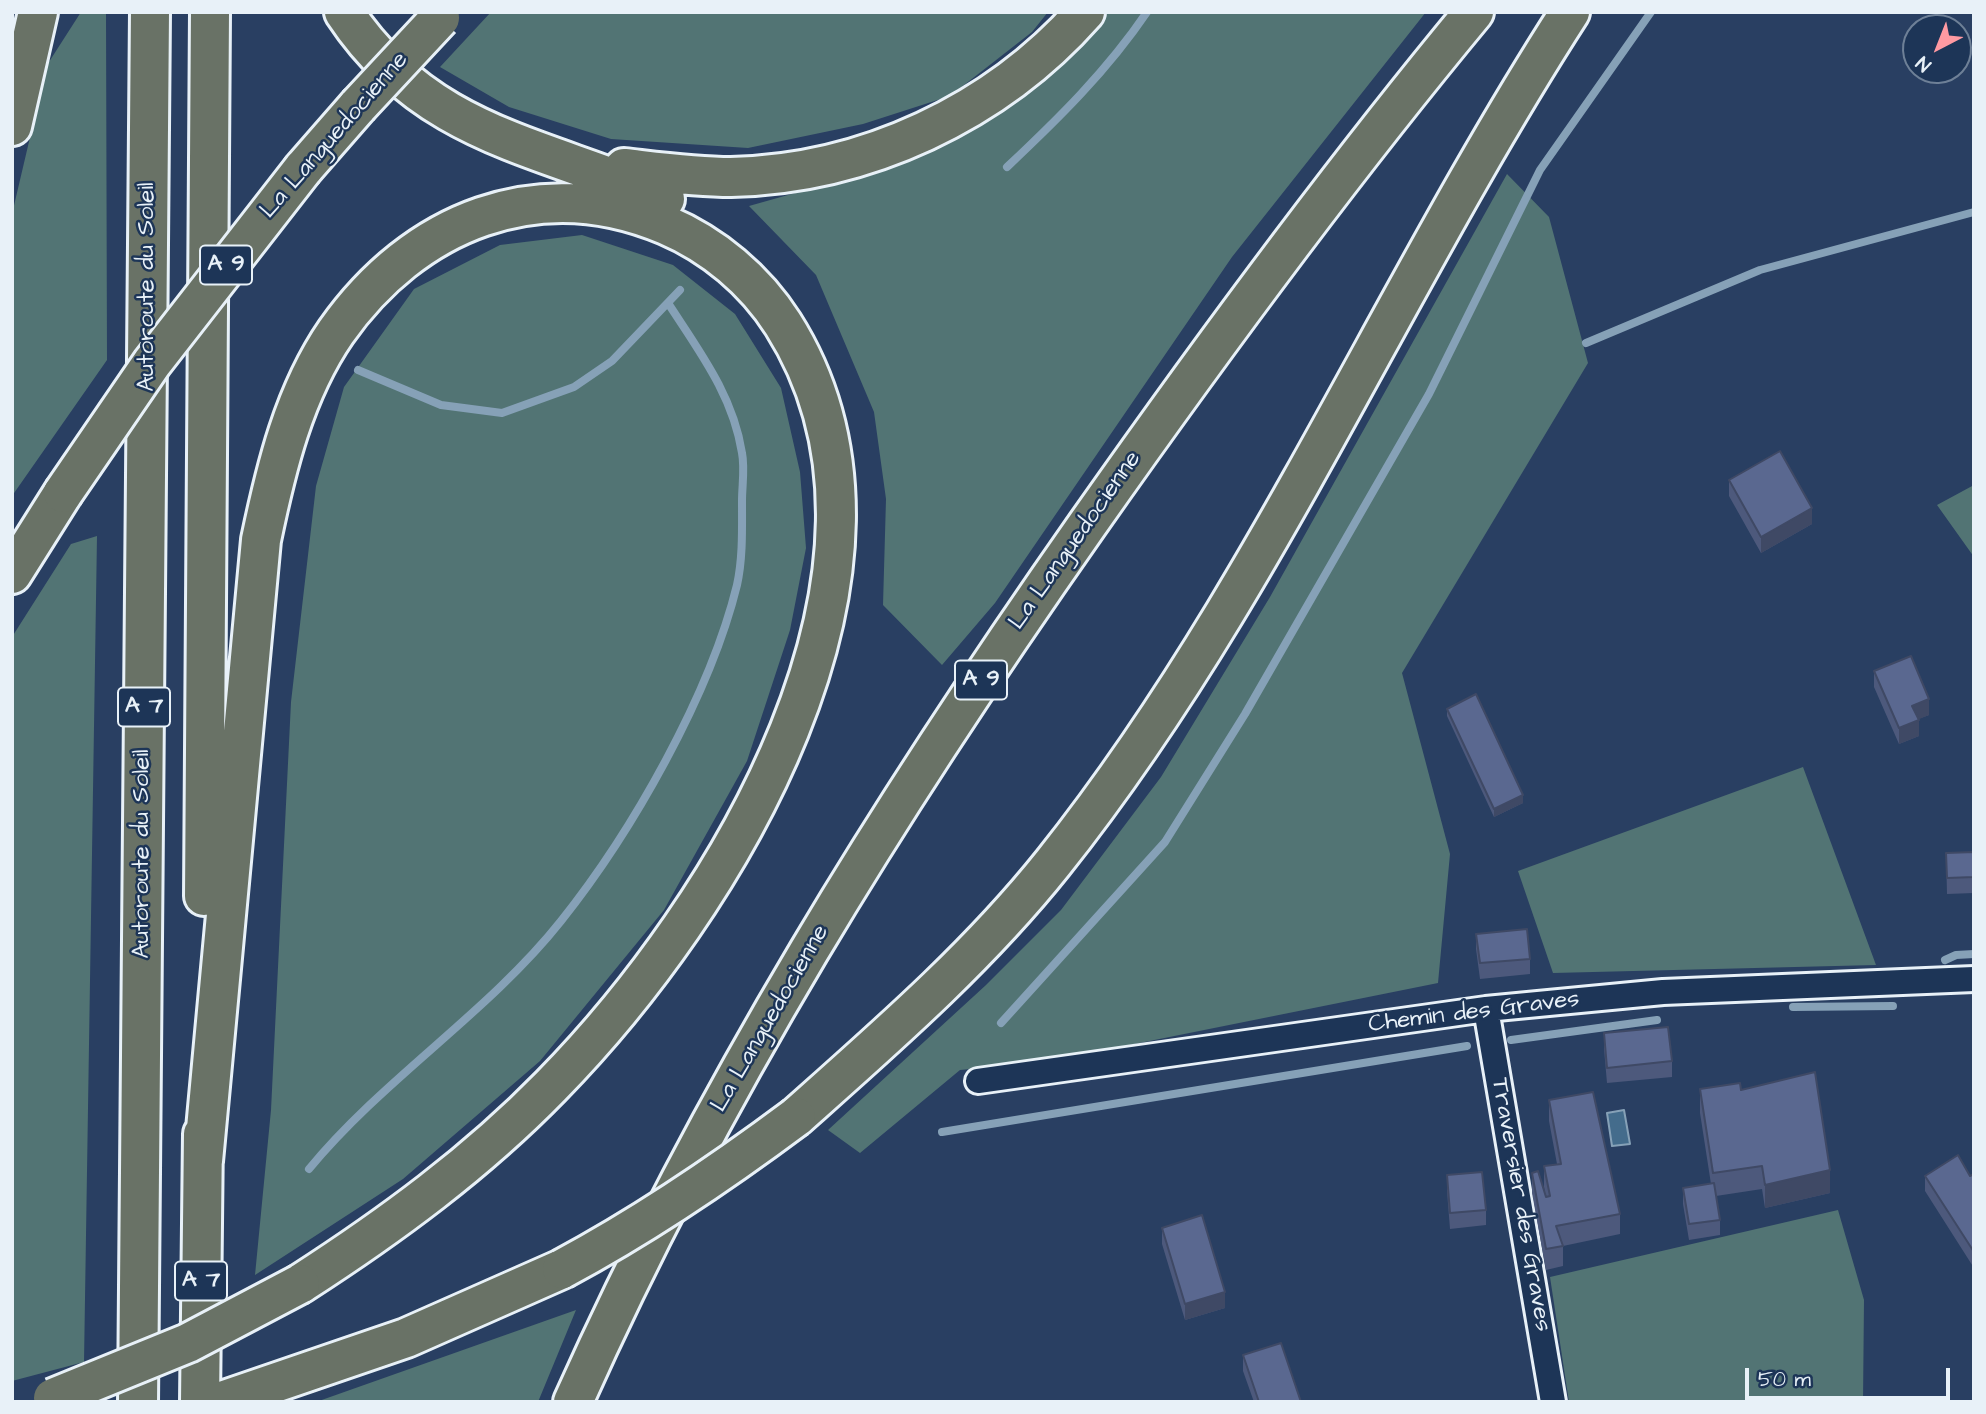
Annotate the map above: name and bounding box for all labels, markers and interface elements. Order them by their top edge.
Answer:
north arrow [1902,14,1972,84]
street label: La Languedocienne [255,47,415,225]
text: N [1910,49,1937,78]
street label: Autoroute du Soleil [134,182,162,392]
road number: A 9 [200,246,252,284]
street label: La Languedocienne [1004,446,1148,636]
road number: A 9 [955,660,1007,700]
road number: A 7 [118,688,170,726]
street label: Autoroute du Soleil [129,749,157,959]
street label: La Languedocienne [706,920,836,1118]
street label: Chemin des Graves [1367,986,1581,1040]
street label: Traversier des Graves [1483,1076,1557,1334]
road number: A 7 [175,1262,227,1300]
scale bar [1748,1354,1953,1398]
text: 50 m [1758,1365,1811,1394]

